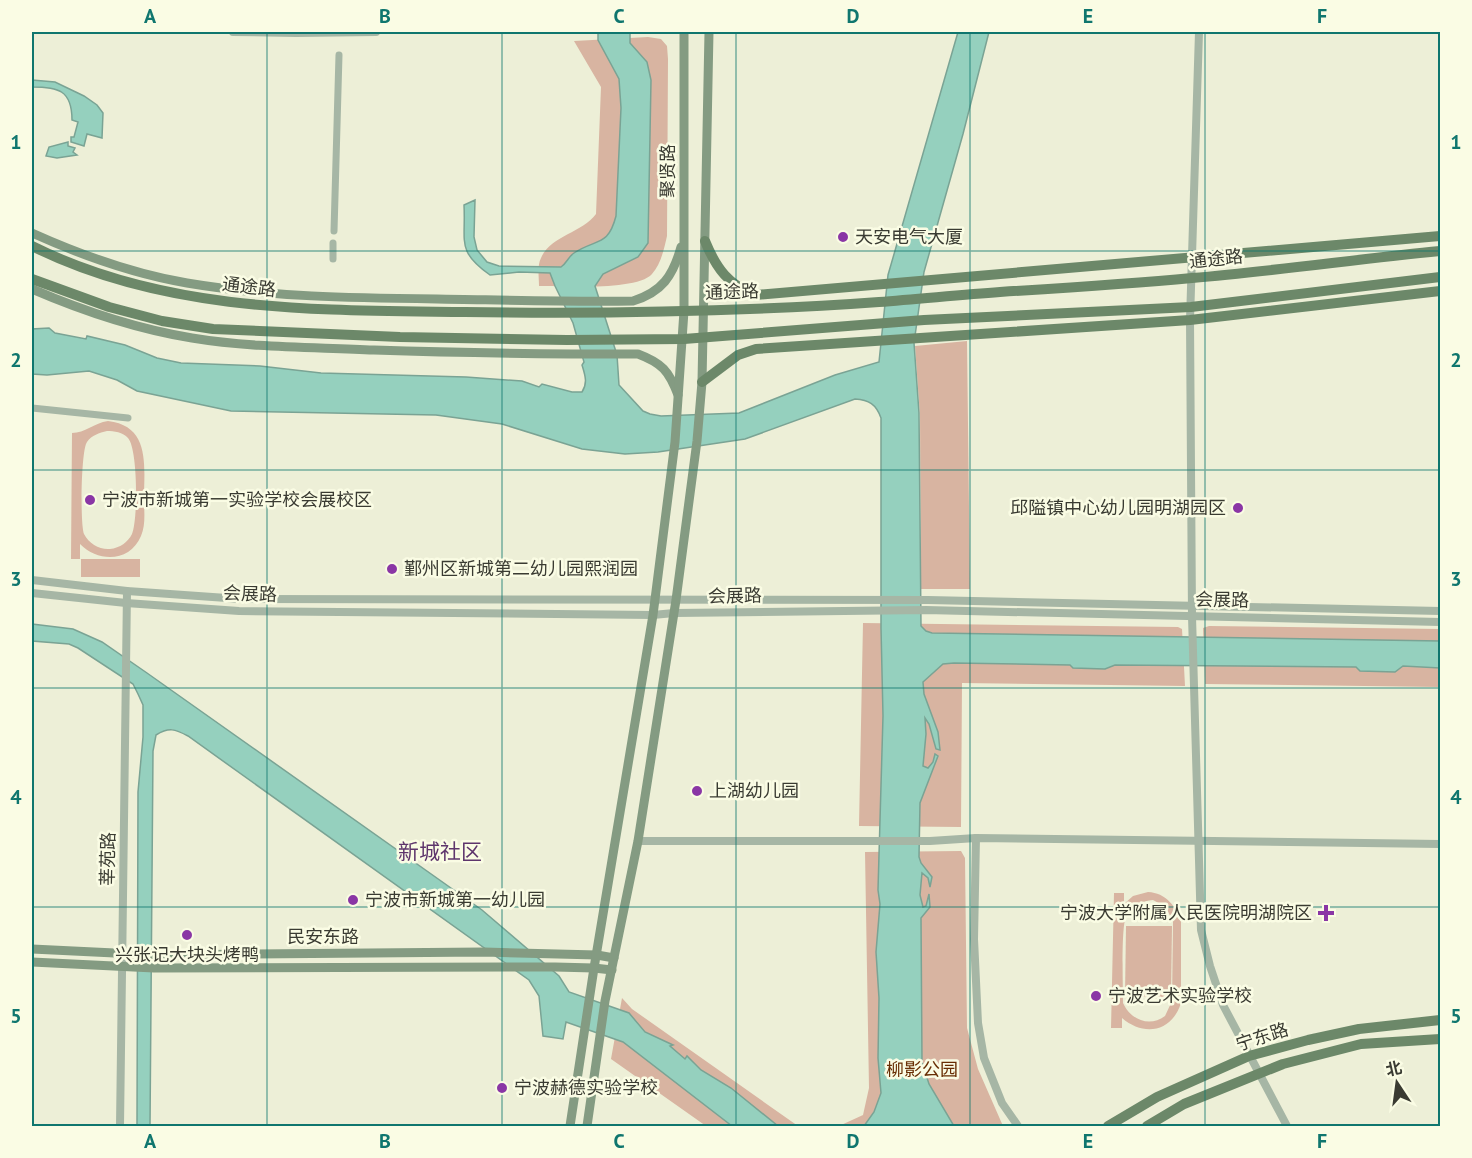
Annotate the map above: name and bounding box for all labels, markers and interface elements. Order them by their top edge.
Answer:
text: A [144,3,157,29]
text: B [379,3,391,29]
text: C [613,3,625,29]
text: D [847,3,860,29]
text: E [1083,3,1093,29]
text: F [1317,3,1327,29]
text: 1 [10,129,22,155]
text: 1 [1450,129,1462,155]
street label: 聚贤路 [656,144,679,198]
place label: 天安电气大厦 [855,225,963,248]
marker: 天安电气大厦 [836,230,850,244]
street label: 通途路 [1188,244,1244,273]
street label: 通途路 [221,272,277,301]
street label: 通途路 [705,279,759,304]
text: 2 [10,347,22,373]
text: 2 [1450,347,1462,373]
place label: 宁波市新城第一实验学校会展校区 [102,488,372,511]
marker: 宁波市新城第一实验学校会展校区 [83,493,97,507]
place label: 邱隘镇中心幼儿园明湖园区 [1010,496,1226,519]
marker: 邱隘镇中心幼儿园明湖园区 [1231,501,1245,515]
place label: 鄞州区新城第二幼儿园熙润园 [404,557,638,580]
marker: 鄞州区新城第二幼儿园熙润园 [385,562,399,576]
text: 3 [10,566,22,592]
text: 3 [1450,566,1462,592]
street label: 会展路 [223,581,277,606]
street label: 会展路 [708,584,762,607]
street label: 会展路 [1195,588,1249,611]
place label: 上湖幼儿园 [709,779,799,802]
text: 4 [10,784,22,810]
marker: 上湖幼儿园 [690,784,704,798]
text: 4 [1450,784,1462,810]
street label: 莘苑路 [96,832,119,886]
district label: 新城社区 [398,838,482,865]
place label: 宁波市新城第一幼儿园 [365,888,545,911]
marker: 宁波市新城第一幼儿园 [346,893,360,907]
place label: 宁波大学附属人民医院明湖院区 [1060,901,1312,924]
marker: 宁波大学附属人民医院明湖院区 [1317,904,1335,922]
street label: 民安东路 [287,925,359,948]
marker: 兴张记大块头烤鸭 [180,928,194,942]
place label: 兴张记大块头烤鸭 [115,943,259,966]
place label: 宁波艺术实验学校 [1108,984,1252,1007]
marker: 宁波艺术实验学校 [1089,989,1103,1003]
text: 5 [10,1003,22,1029]
text: 5 [1450,1003,1462,1029]
street label: 宁东路 [1233,1017,1291,1056]
north arrow [1367,1053,1427,1113]
text: 北 [1384,1057,1404,1080]
park label: 柳影公园 [886,1058,958,1081]
place label: 宁波赫德实验学校 [514,1076,658,1099]
marker: 宁波赫德实验学校 [495,1081,509,1095]
text: A [144,1128,157,1154]
text: B [379,1128,391,1154]
text: C [613,1128,625,1154]
text: D [847,1128,860,1154]
text: E [1083,1128,1093,1154]
text: F [1317,1128,1327,1154]

